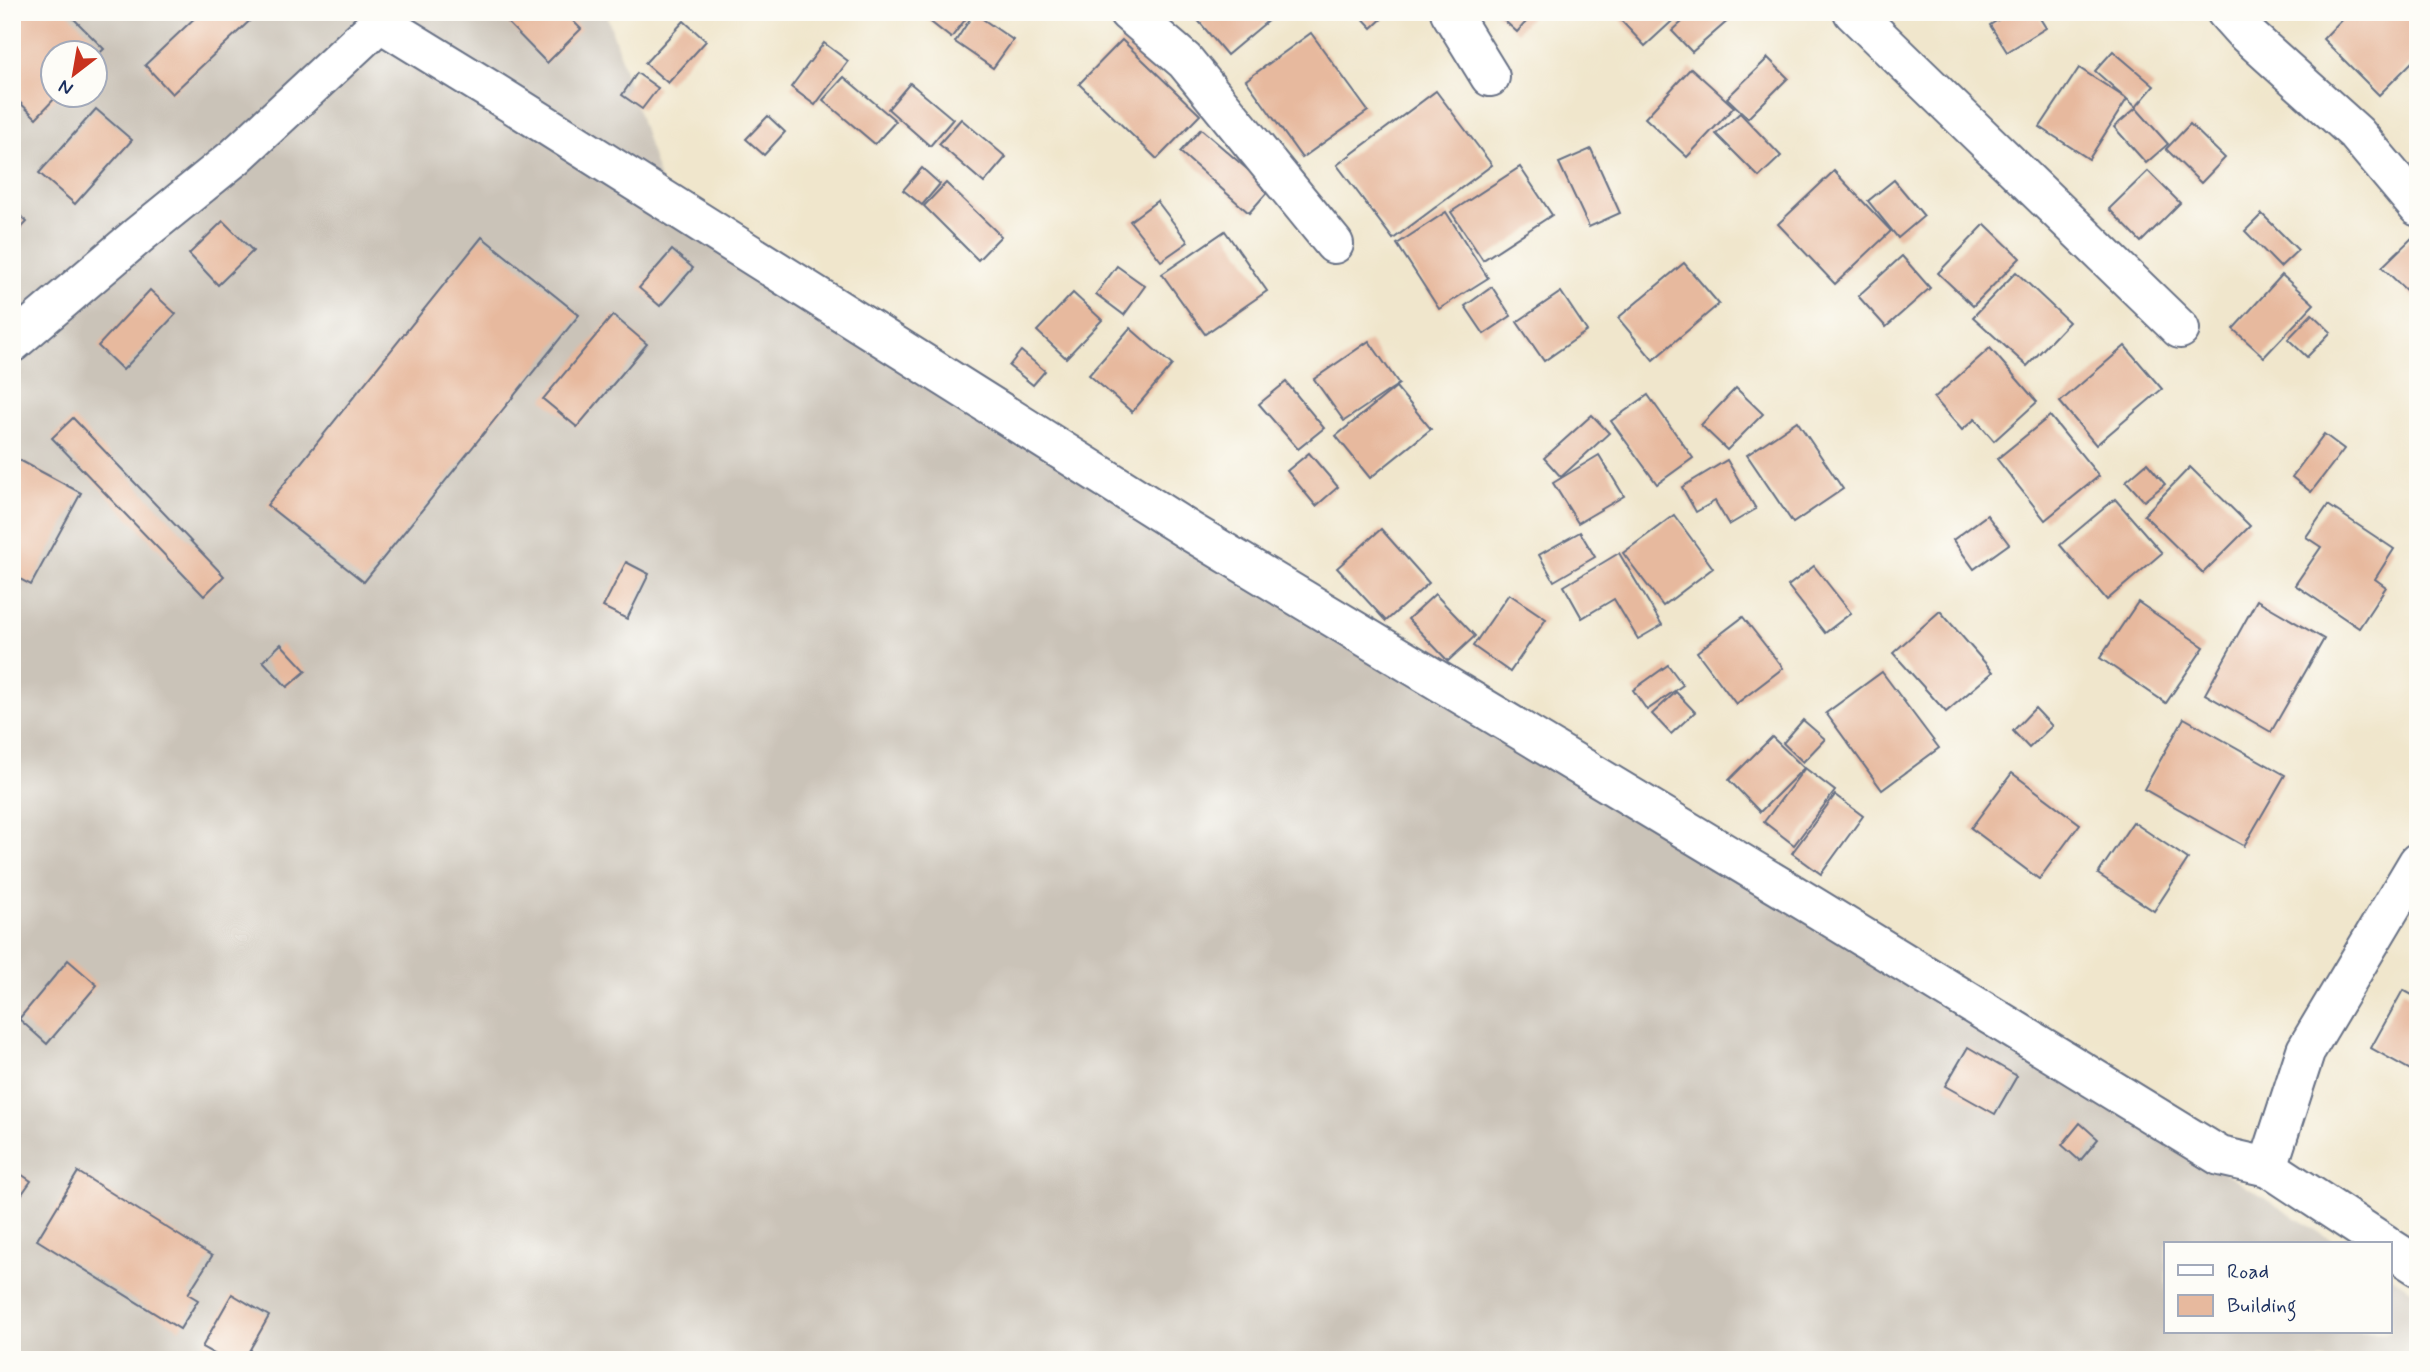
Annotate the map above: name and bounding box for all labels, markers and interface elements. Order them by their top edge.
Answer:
north arrow [38,38,108,108]
text: N [54,73,78,101]
legend [2164,1242,2392,1334]
text: Road [2227,1258,2269,1286]
text: Building [2227,1292,2297,1322]

